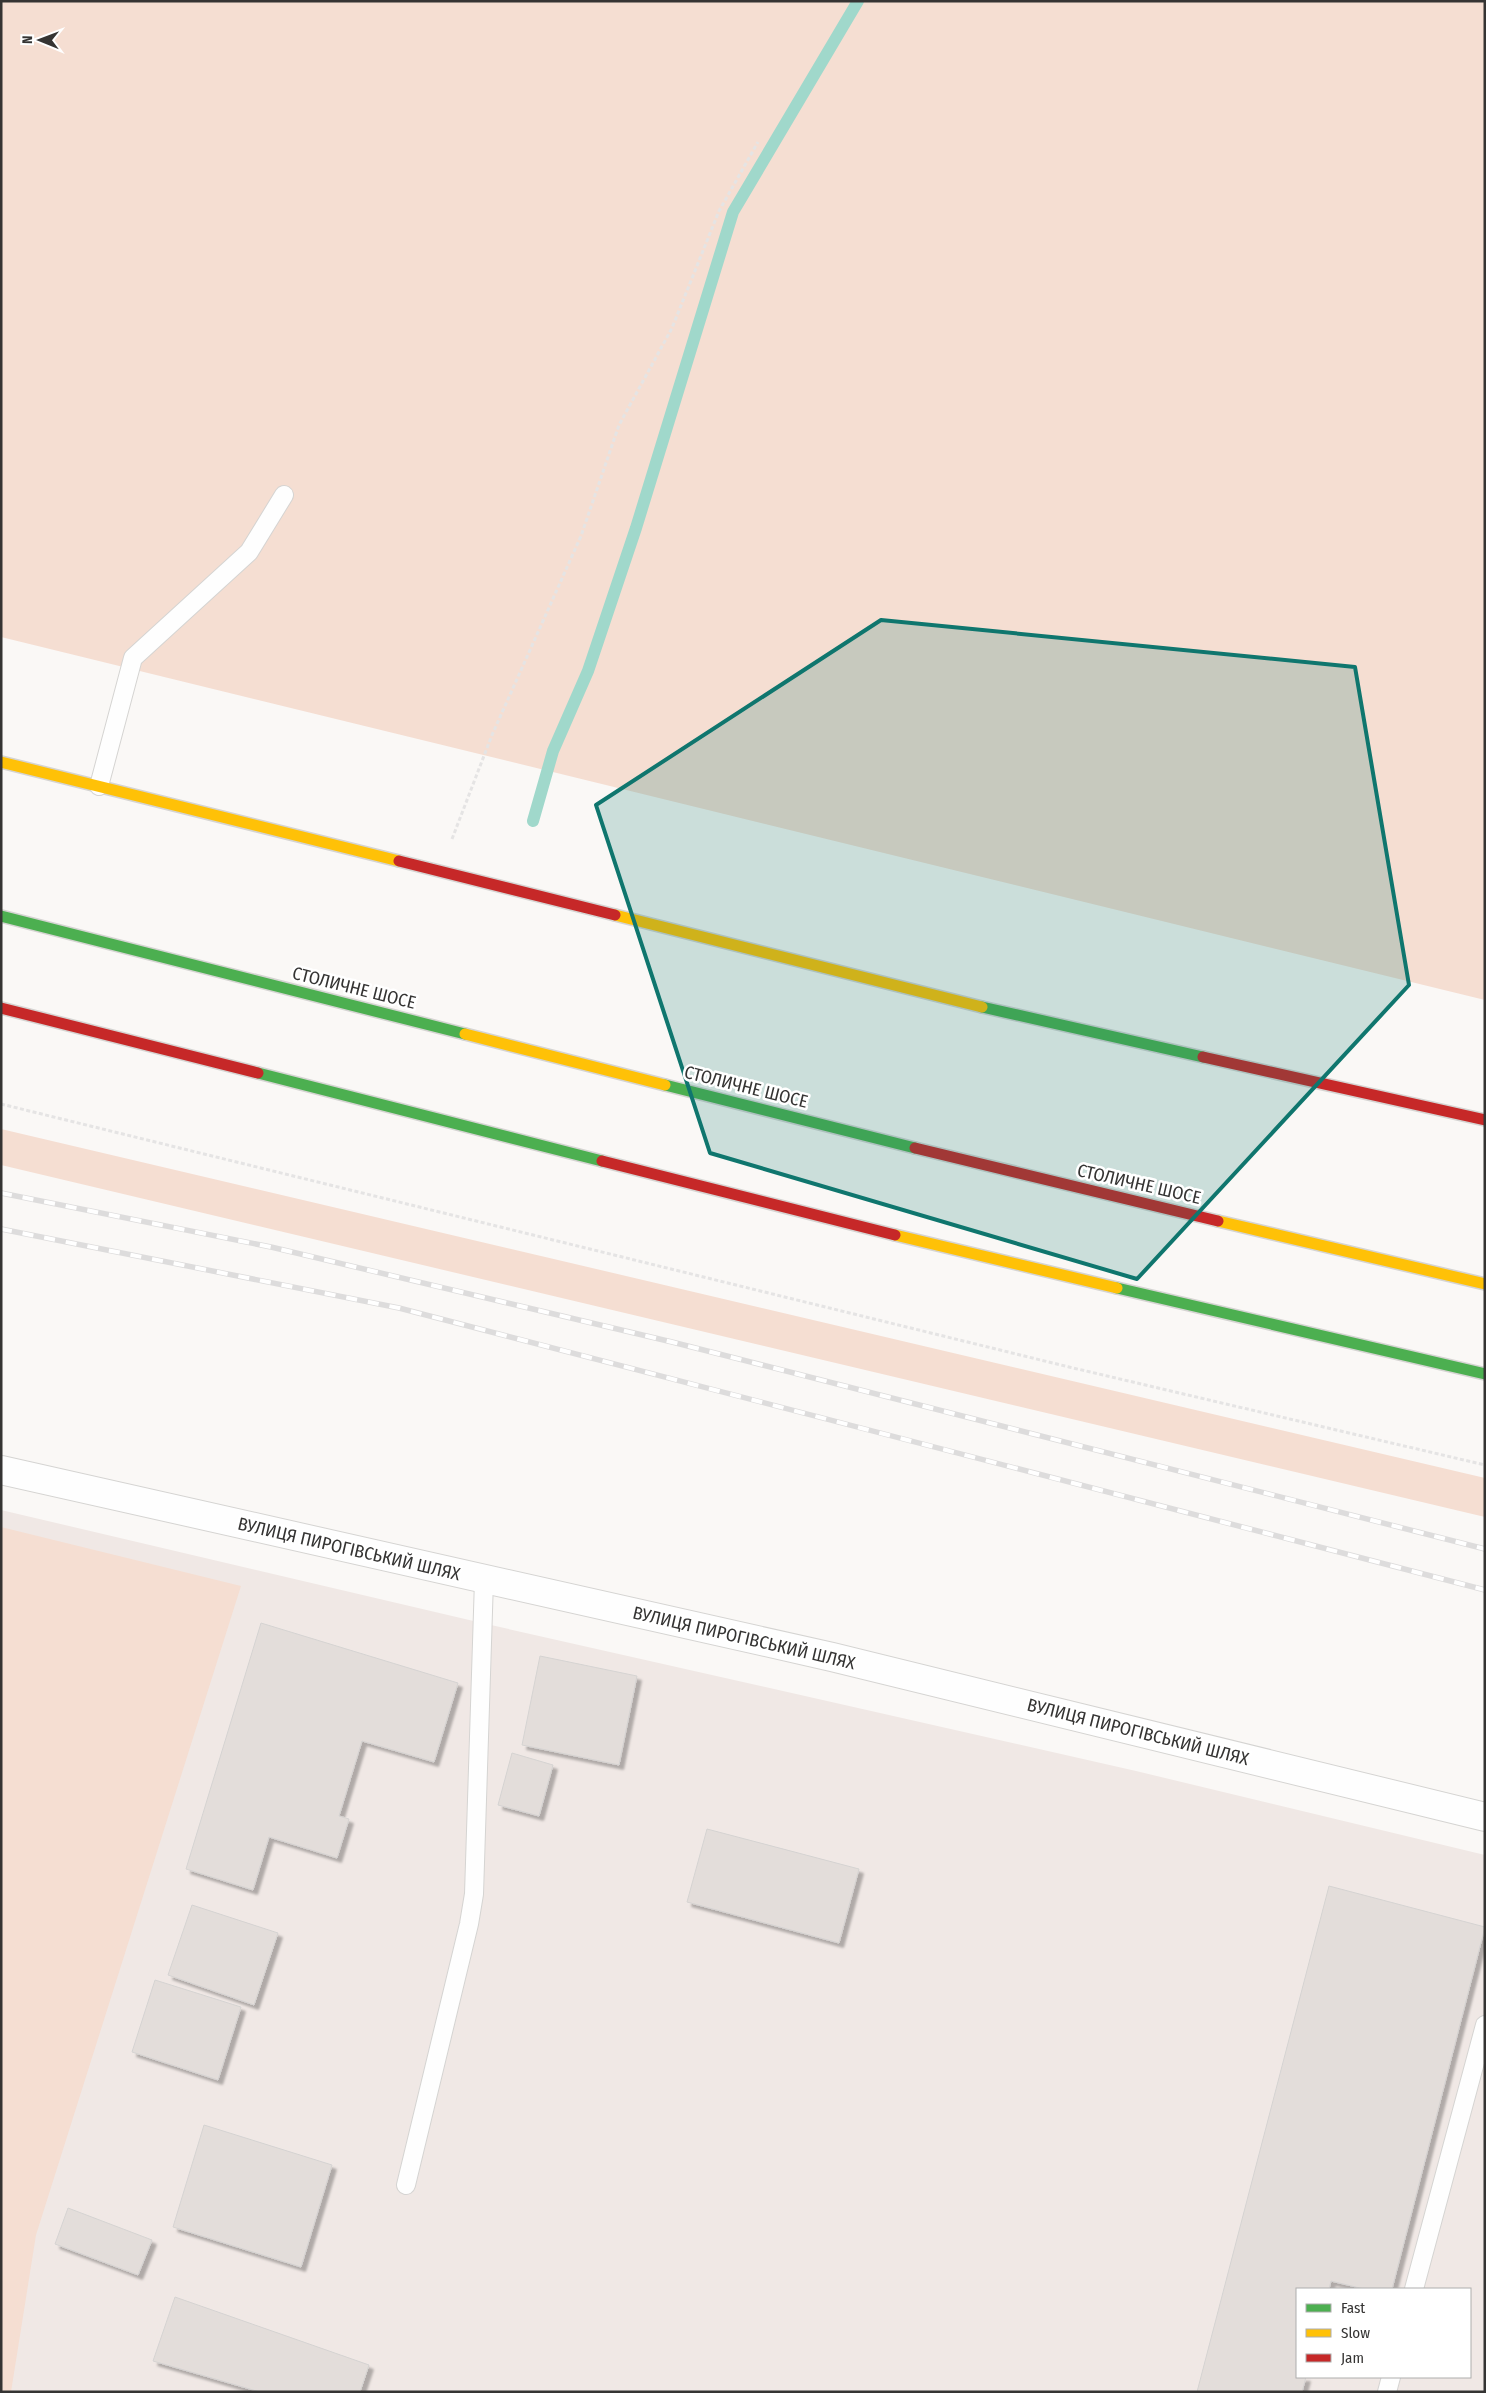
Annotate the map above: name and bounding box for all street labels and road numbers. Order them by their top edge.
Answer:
street label: СТОЛИЧНЕ ШОСЕ [290,962,418,1014]
street label: СТОЛИЧНЕ ШОСЕ [682,1061,810,1113]
street label: СТОЛИЧНЕ ШОСЕ [1075,1159,1203,1209]
street label: ВУЛИЦЯ ПИРОГІВСЬКИЙ ШЛЯХ [236,1513,463,1585]
street label: ВУЛИЦЯ ПИРОГІВСЬКИЙ ШЛЯХ [631,1602,858,1674]
street label: ВУЛИЦЯ ПИРОГІВСЬКИЙ ШЛЯХ [1025,1694,1251,1770]

